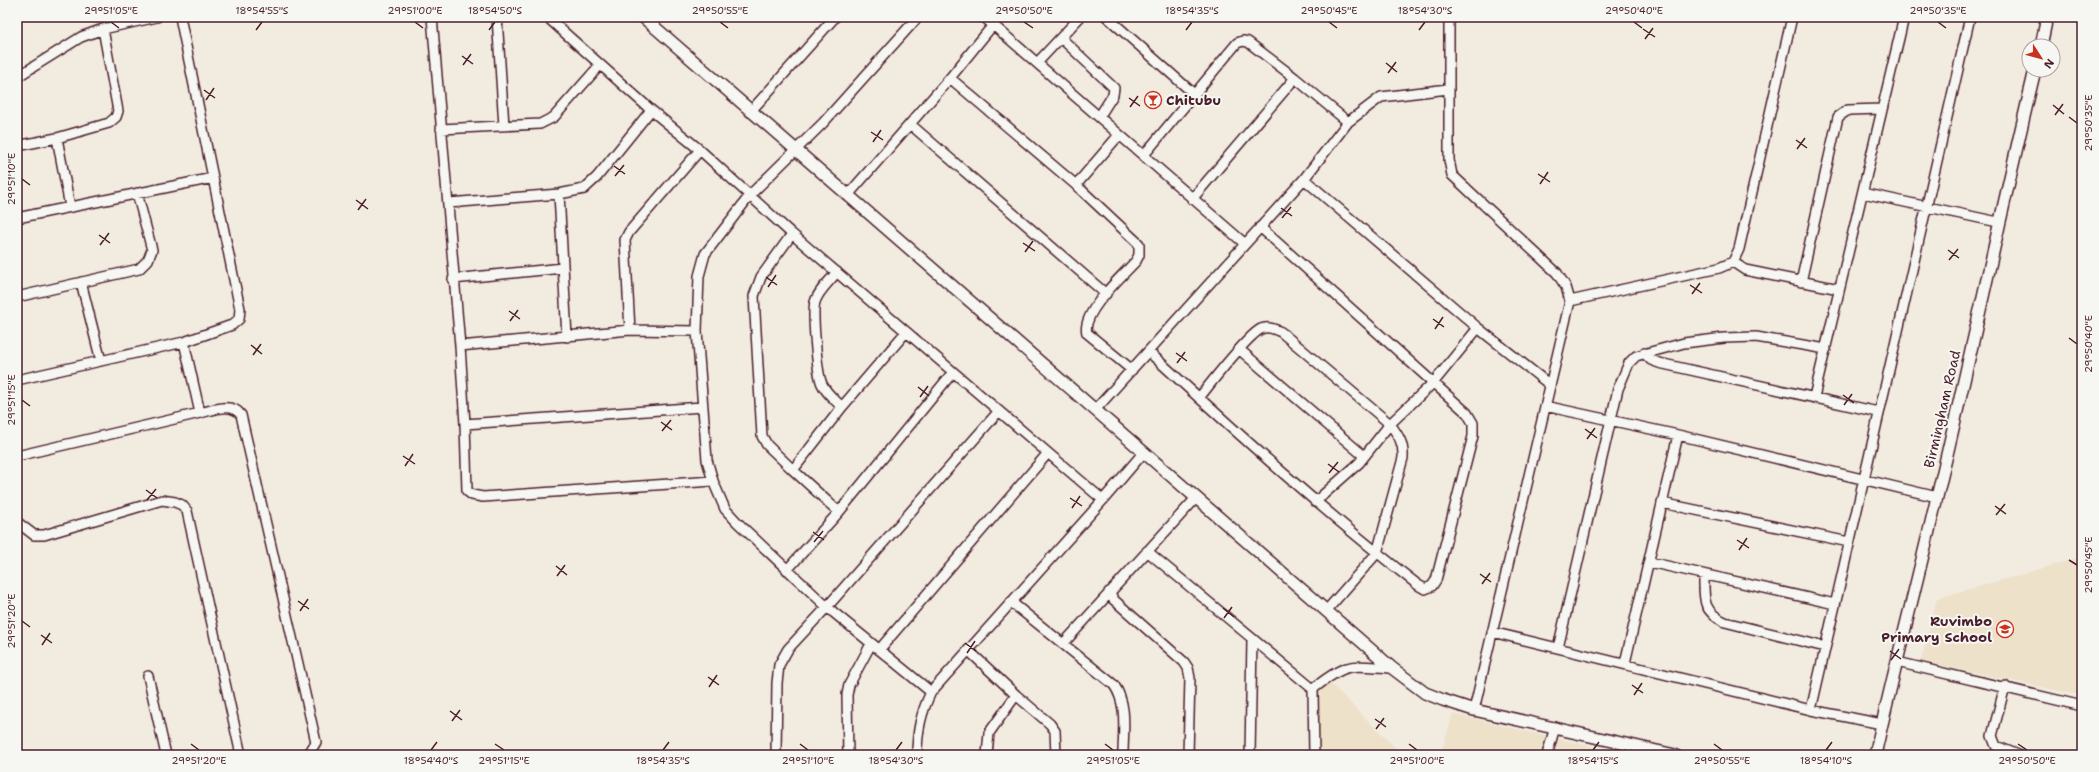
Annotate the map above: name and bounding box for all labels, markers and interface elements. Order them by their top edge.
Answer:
text: 29°51'05"E [84,4,138,17]
text: 18°54'55"S [236,4,289,17]
text: 29°51'00"E [387,4,443,17]
text: 18°54'50"S [468,4,522,17]
text: 29°50'55"E [692,4,748,17]
text: 29°50'50"E [995,4,1053,17]
text: 18°54'35"S [1165,4,1219,17]
text: 29°50'45"E [1301,4,1357,17]
text: 18°54'30"S [1398,4,1453,17]
text: 29°50'40"E [1605,4,1663,17]
text: 29°50'35"E [1909,4,1967,17]
north arrow [2021,38,2061,78]
text: N [2040,56,2057,72]
bar icon: Chitubu [1143,90,1163,110]
place label: Chitubu [1166,91,1221,109]
text: 29°50'35"E [2082,94,2095,152]
text: 29°51'10"E [5,153,18,205]
text: 29°50'40"E [2082,315,2095,373]
street label: Birmingham Road [1920,348,1964,470]
text: 29°51'15"E [5,374,18,426]
text: 29°50'45"E [2082,537,2095,593]
text: 29°51'20"E [5,594,18,648]
place label: Ruvimbo Primary School [1881,612,1992,646]
school or university icon: Ruvimbo Primary School [1995,619,2015,639]
text: 29°51'20"E [172,754,226,767]
text: 18°54'40"S [404,754,459,767]
text: 29°51'15"E [478,754,530,767]
text: 18°54'35"S [636,754,690,767]
text: 29°51'10"E [782,754,834,767]
text: 18°54'30"S [869,754,924,767]
text: 29°51'05"E [1086,754,1140,767]
text: 29°51'00"E [1389,754,1445,767]
text: 18°54'15"S [1568,754,1619,767]
text: 29°50'55"E [1694,754,1750,767]
text: 18°54'10"S [1800,754,1852,767]
text: 29°50'50"E [1998,754,2056,767]

